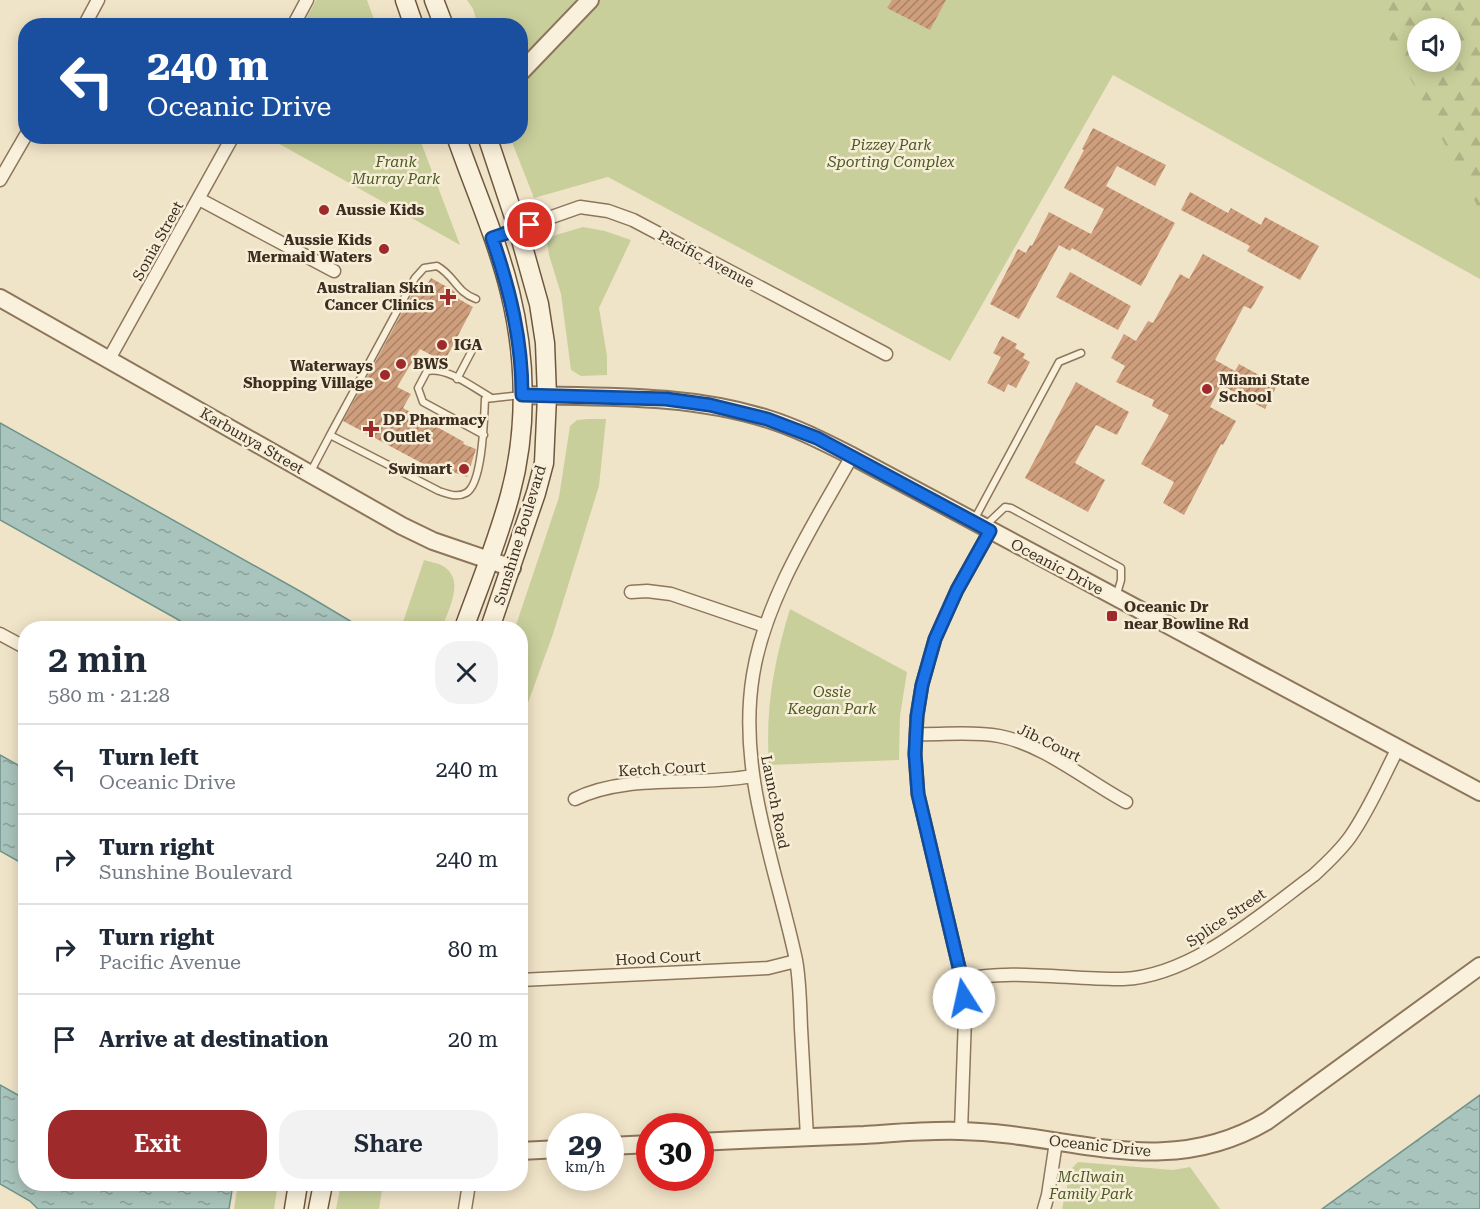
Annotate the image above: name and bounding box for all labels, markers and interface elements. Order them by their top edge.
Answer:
map controls [1407,18,1461,72]
button: sound [1407,18,1461,72]
text: 240 m [147,41,269,90]
icon: left [48,42,126,120]
text: Oceanic Drive [147,91,331,123]
park label: Pizzey Park Sporting Complex [826,136,955,171]
park label: Frank Murray Park [351,153,441,188]
street label: Sonia Street [129,198,187,284]
pin [504,199,555,250]
place label: Aussie Kids [336,201,424,219]
marker: Aussie Kids [317,203,331,217]
icon: arrive [513,208,546,241]
street label: Pacific Avenue [655,226,757,292]
place label: Aussie Kids Mermaid Waters [247,231,372,266]
marker: Aussie Kids Mermaid Waters [377,242,391,256]
place label: Australian Skin Cancer Clinics [317,279,434,314]
marker: Australian Skin Cancer Clinics [439,288,457,306]
place label: IGA [454,336,483,354]
marker: IGA [435,338,449,352]
place label: BWS [413,355,449,373]
place label: Waterways Shopping Village [243,357,373,392]
marker: BWS [394,357,408,371]
marker: Waterways Shopping Village [378,368,392,382]
place label: Miami State School [1219,371,1310,406]
marker: Miami State School [1200,382,1214,396]
street label: Karbunya Street [197,404,308,478]
place label: DP Pharmacy Outlet [383,411,486,446]
marker: DP Pharmacy Outlet [364,422,378,436]
place label: Swimart [388,460,452,478]
marker: Swimart [457,462,471,476]
street label: Sunshine Boulevard [490,463,550,607]
street label: Oceanic Drive [1008,535,1106,599]
place label: Oceanic Dr near Bowline Rd [1124,598,1249,633]
marker: Oceanic Dr near Bowline Rd [1105,609,1119,623]
text: 2 min [48,639,147,681]
button: close [435,641,498,704]
text: 580 m · 21:28 [48,683,170,707]
park label: Ossie Keegan Park [787,683,877,718]
street label: Jib Court [1014,720,1084,766]
text: Turn left [99,745,199,770]
icon: left [48,753,81,786]
street label: Launch Road [757,754,793,851]
text: 240 m [435,757,498,782]
street label: Ketch Court [618,758,707,780]
text: Oceanic Drive [99,770,236,794]
text: Turn right [99,835,214,860]
icon: right [48,843,81,876]
text: 240 m [435,847,498,872]
text: Sunshine Boulevard [99,860,293,884]
street label: Splice Street [1183,885,1270,951]
text: Turn right [99,925,214,950]
icon: right [48,933,81,966]
text: 80 m [448,937,498,962]
street label: Hood Court [615,947,702,969]
text: Pacific Avenue [99,950,241,974]
position arrow [932,966,996,1030]
icon: arrive [48,1023,81,1056]
text: Arrive at destination [99,1027,328,1052]
text: 20 m [448,1027,498,1052]
button: Exit [48,1110,267,1179]
button: Share [279,1110,498,1179]
speed limit sign: 30 [636,1113,714,1191]
text: 29 [568,1127,602,1162]
street label: Oceanic Drive [1048,1132,1152,1160]
text: km/h [565,1158,605,1176]
park label: McIlwain Family Park [1048,1168,1134,1203]

